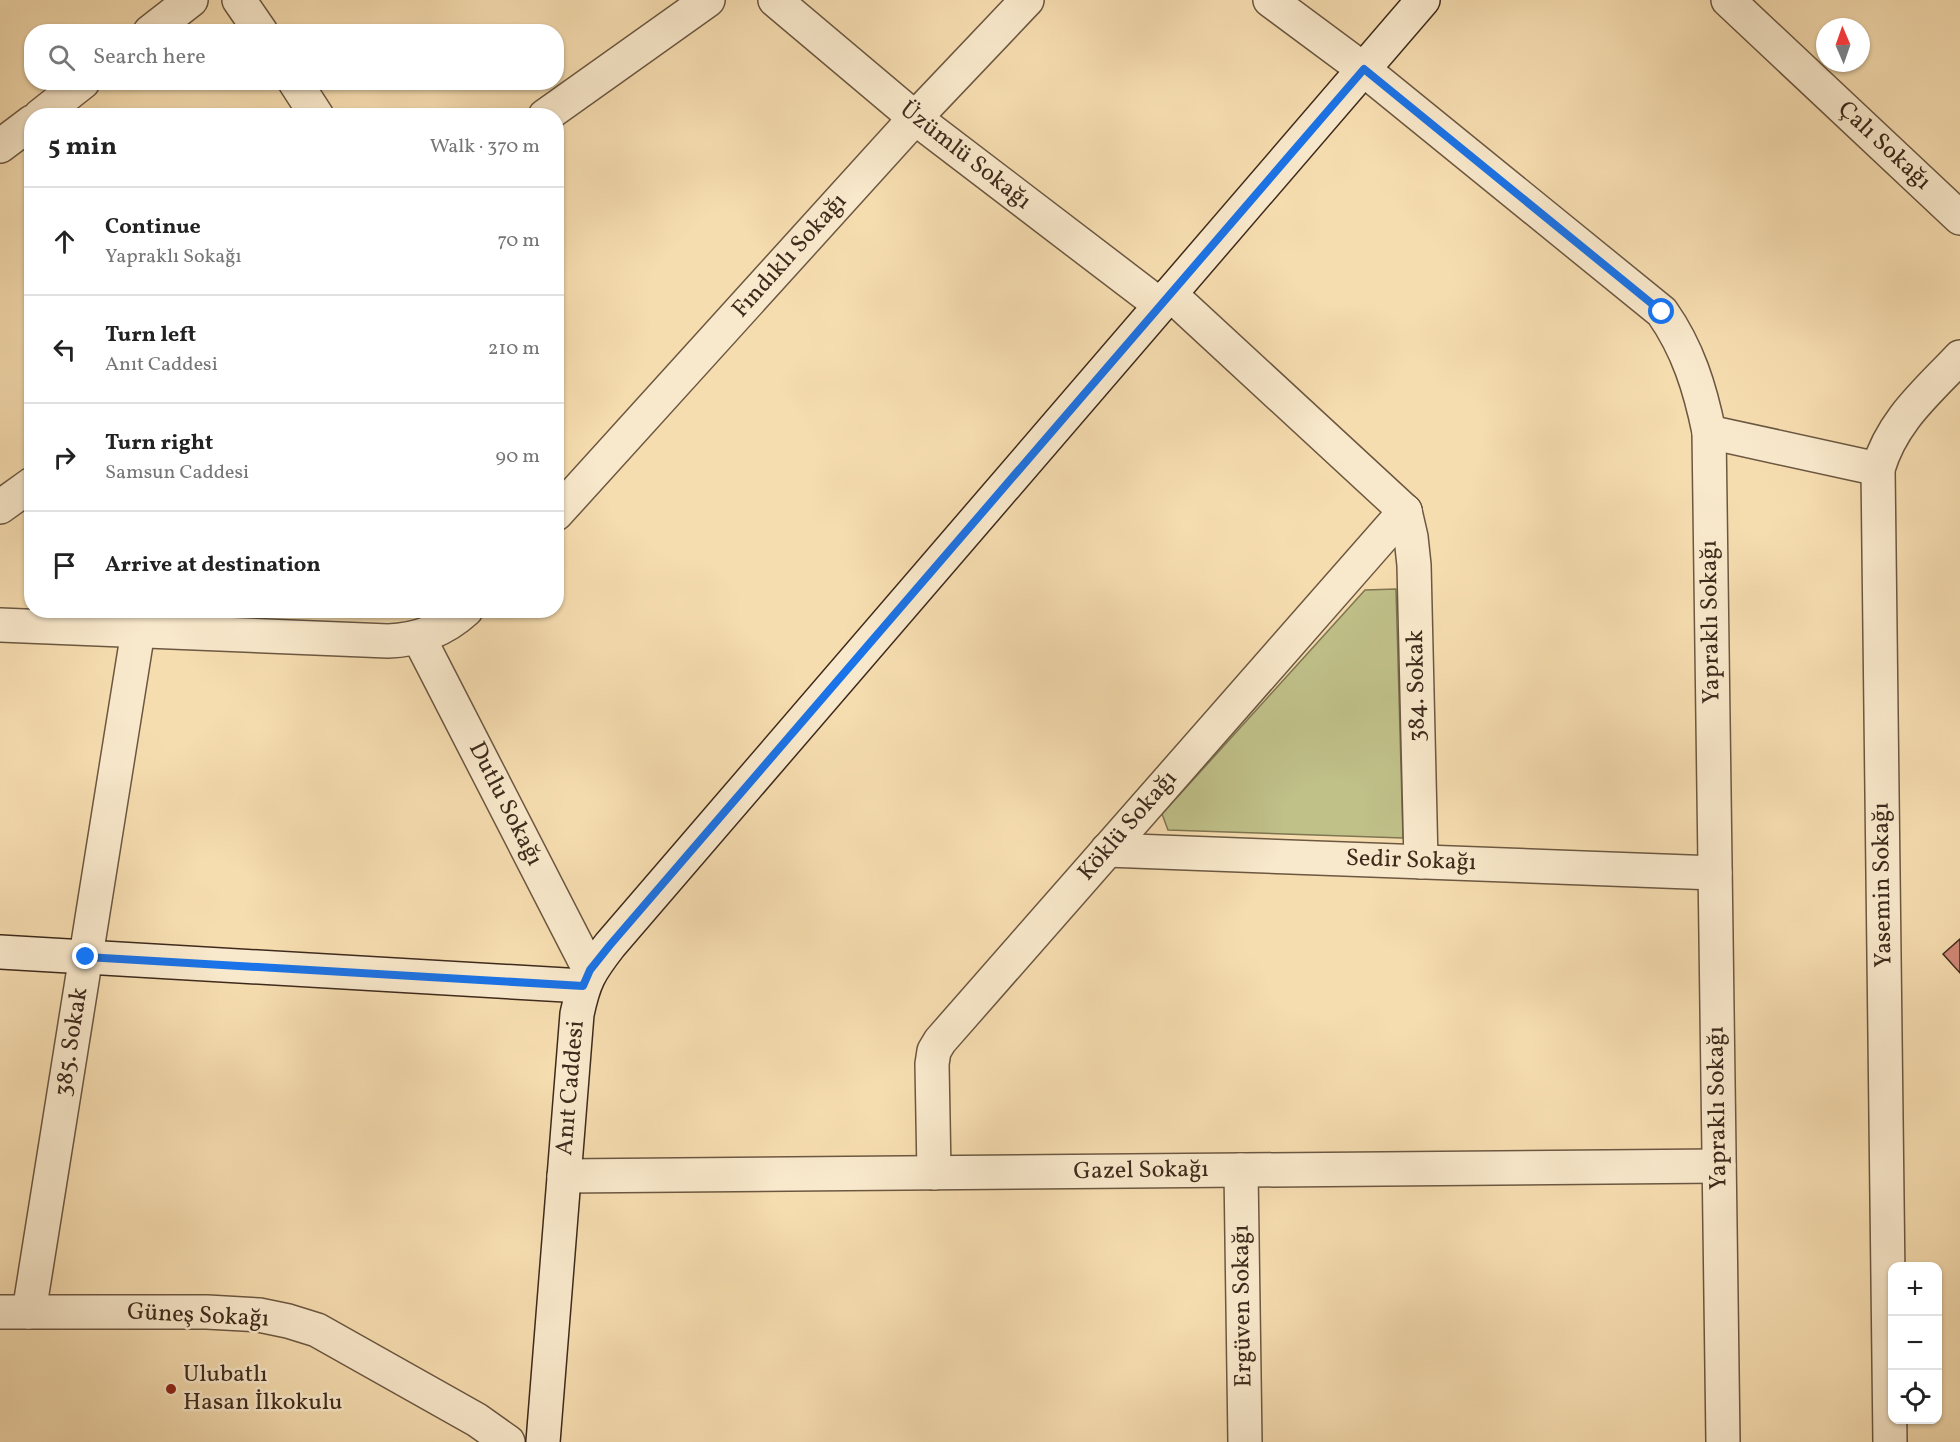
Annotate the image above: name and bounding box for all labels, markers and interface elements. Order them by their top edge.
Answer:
north arrow [1816,18,1870,72]
search box [24,24,564,90]
icon: search [45,41,78,74]
text: Search here [93,42,206,73]
street label: Üzümlü Sokağı [892,94,1038,218]
street label: Çalı Sokağı [1830,94,1938,198]
text: 5 min [48,129,117,165]
text: Walk · 370 m [430,133,540,161]
street label: Fındıklı Sokağı [725,186,855,326]
text: Continue [105,212,201,243]
icon: ahead [48,225,81,258]
text: 70 m [497,227,540,255]
text: Yapraklı Sokağı [105,243,242,271]
route start [1648,298,1674,324]
text: Turn left [105,320,196,351]
icon: left [48,333,81,366]
text: 210 m [488,335,540,363]
text: Anıt Caddesi [105,351,218,379]
text: Turn right [105,428,213,459]
icon: right [48,441,81,474]
text: 90 m [496,443,540,471]
text: Samsun Caddesi [105,459,249,487]
street label: Yapraklı Sokağı [1693,540,1729,704]
icon: arrive [48,549,81,582]
text: Arrive at destination [105,550,321,581]
street label: 384. Sokak [1399,629,1435,743]
street label: Dutlu Sokağı [459,736,551,872]
street label: Köklü Sokağı [1070,763,1186,889]
street label: Yasemin Sokağı [1865,802,1901,968]
street label: Sedir Sokağı [1345,842,1477,880]
route end [72,943,98,969]
street label: 385. Sokak [47,985,97,1099]
street label: Anıt Caddesi [548,1019,594,1157]
street label: Yapraklı Sokağı [1700,1026,1736,1190]
street label: Gazel Sokağı [1073,1153,1209,1189]
street label: Ergüven Sokağı [1225,1224,1261,1388]
map controls [1888,1262,1942,1424]
button: + [1888,1262,1942,1316]
street label: Güneş Sokağı [126,1295,270,1337]
button: − [1888,1316,1942,1370]
place label: Ulubatlı Hasan İlkokulu [183,1358,343,1420]
button: locate [1888,1370,1942,1424]
marker: Ulubatlı Hasan İlkokulu [164,1382,178,1396]

